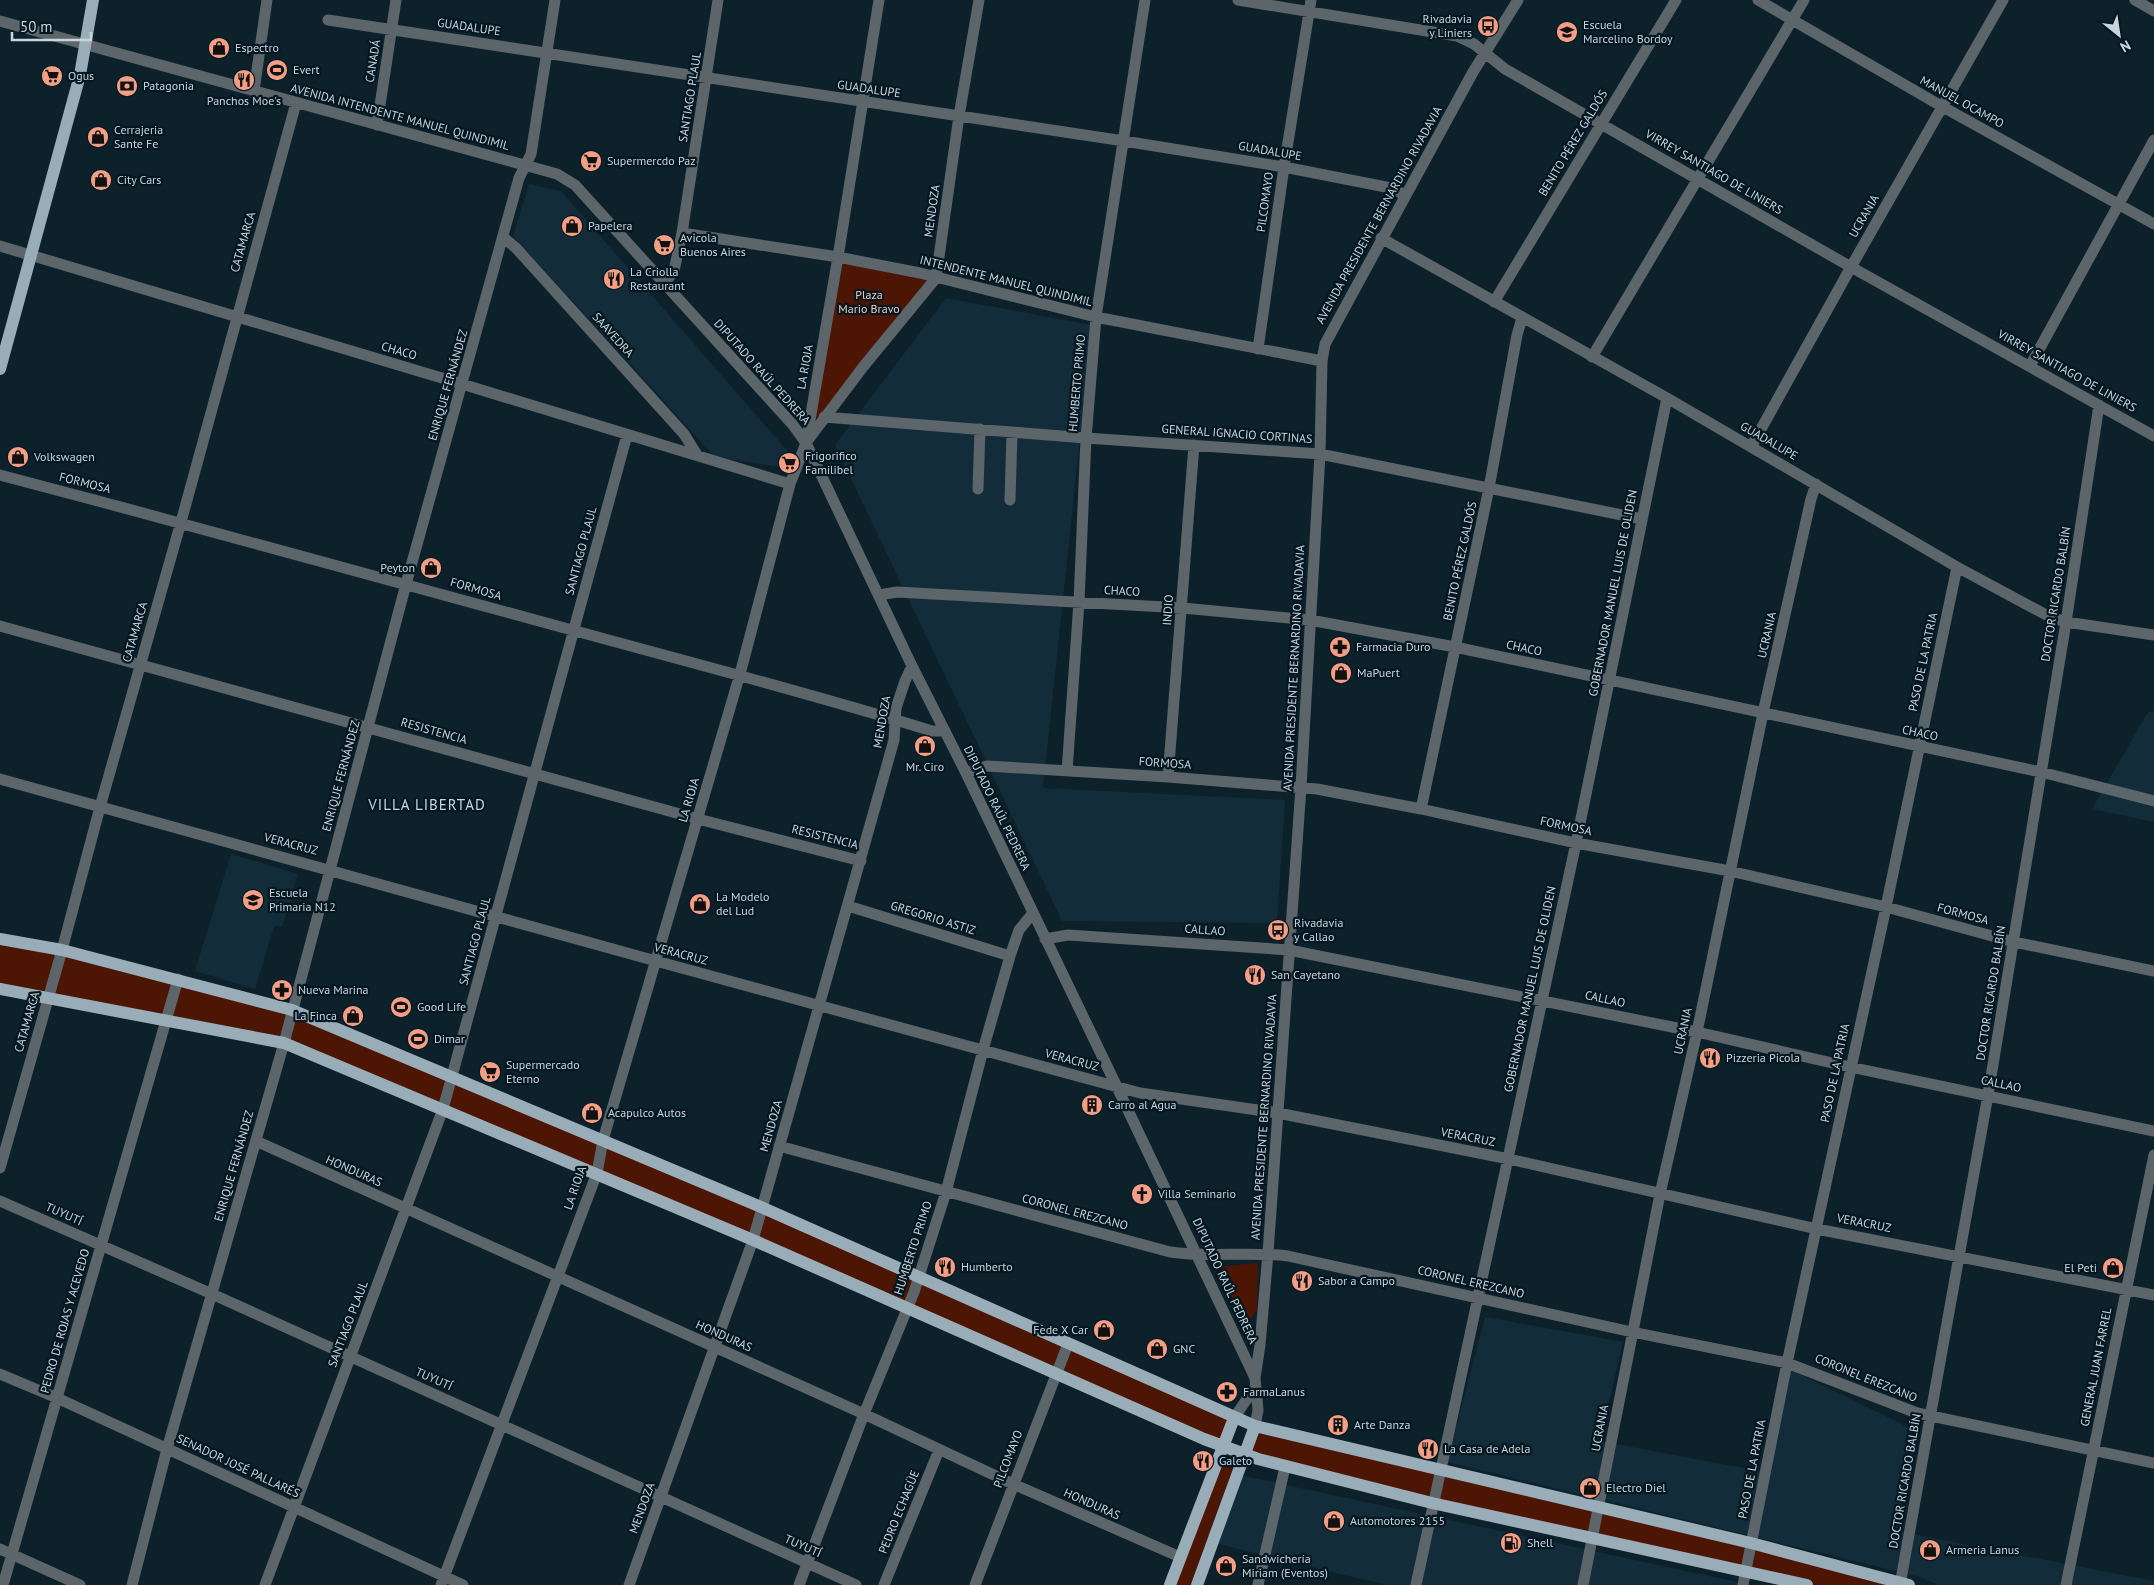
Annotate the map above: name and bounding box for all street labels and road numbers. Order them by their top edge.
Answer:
street label: GUADALUPE [436,15,502,38]
street label: CANADÁ [362,38,383,83]
street label: SANTIAGO PLAUL [675,51,704,143]
street label: MANUEL OCAMPO [1918,72,2007,131]
street label: GUADALUPE [836,77,902,100]
street label: AVENIDA INTENDENTE MANUEL QUINDIMIL [289,80,511,153]
street label: BENITO PÉREZ GALDÓS [1535,87,1610,199]
street label: AVENIDA PRESIDENTE BERNARDINO RIVADAVIA [1312,103,1445,326]
street label: VIRREY SANTIAGO DE LINIERS [1642,125,1786,217]
street label: GUADALUPE [1237,138,1303,163]
street label: PILCOMAYO [1253,171,1276,233]
street label: MENDOZA [920,184,943,238]
street label: UCRANIA [1845,192,1882,240]
street label: CATAMARCA [227,210,258,274]
street label: INTENDENTE MANUEL QUINDIMIL [918,252,1094,309]
street label: SAAVEDRA [589,309,637,360]
street label: DIPUTADO RAÚL PEDRERA [711,316,814,428]
street label: VIRREY SANTIAGO DE LINIERS [1994,326,2139,415]
street label: ENRIQUE FERNÁNDEZ [425,327,471,442]
street label: HUMBERTO PRIMO [1065,334,1088,432]
street label: CHACO [380,338,419,363]
street label: LA RIOJA [793,343,816,391]
street label: GUADALUPE [1738,418,1801,463]
street label: GENERAL IGNACIO CORTINAS [1161,421,1313,446]
street label: FORMOSA [58,469,112,496]
street label: GOBERNADOR MANUEL LUIS DE OLIDEN [1585,488,1640,698]
street label: BENITO PÉREZ GALDÓS [1440,500,1479,622]
street label: SANTIAGO PLAUL [561,505,600,597]
street label: DOCTOR RICARDO BALBÍN [2037,525,2074,663]
street label: AVENIDA PRESIDENTE BERNARDINO RIVADAVIA [1280,545,1307,791]
street label: FORMOSA [449,574,504,603]
street label: CHACO [1103,582,1141,599]
street label: INDIO [1159,594,1176,626]
street label: CATAMARCA [119,600,150,664]
street label: UCRANIA [1754,610,1779,660]
street label: PASO DE LA PATRIA [1905,611,1940,713]
street label: CHACO [1505,636,1543,659]
street label: MENDOZA [870,694,894,749]
street label: RESISTENCIA [399,714,469,747]
street label: ENRIQUE FERNÁNDEZ [318,718,363,833]
street label: CHACO [1901,721,1939,744]
street label: DIPUTADO RAÚL PEDRERA [961,743,1034,873]
street label: FORMOSA [1138,753,1192,772]
street label: LA RIOJA [675,776,702,824]
street label: FORMOSA [1539,813,1593,838]
street label: RESISTENCIA [790,821,860,852]
street label: VERACRUZ [262,829,320,858]
street label: GOBERNADOR MANUEL LUIS DE OLIDEN [1500,885,1559,1093]
street label: SANTIAGO PLAUL [455,895,494,987]
street label: GREGORIO ASTIZ [889,897,978,938]
street label: FORMOSA [1936,899,1991,928]
street label: CALLAO [1184,921,1226,938]
street label: DOCTOR RICARDO BALBÍN [1972,924,2009,1062]
street label: VERACRUZ [652,939,710,968]
street label: CALLAO [1584,987,1627,1010]
street label: CATAMARCA [11,990,42,1054]
street label: AVENIDA PRESIDENTE BERNARDINO RIVADAVIA [1247,994,1280,1240]
street label: UCRANIA [1670,1006,1695,1056]
street label: PASO DE LA PATRIA [1817,1022,1852,1124]
street label: VERACRUZ [1043,1045,1101,1074]
street label: CALLAO [1980,1072,2023,1095]
street label: MENDOZA [756,1098,785,1153]
street label: ENRIQUE FERNÁNDEZ [211,1108,257,1223]
street label: VERACRUZ [1439,1124,1497,1149]
street label: HONDURAS [324,1151,385,1190]
street label: LA RIOJA [560,1164,589,1212]
street label: CORONEL EREZCANO [1021,1190,1130,1233]
street label: TUYUTÍ [43,1199,86,1229]
street label: HUMBERTO PRIMO [890,1199,935,1297]
street label: VERACRUZ [1835,1210,1893,1235]
street label: DIPUTADO RAÚL PEDRERA [1190,1216,1261,1346]
street label: PEDRO DE ROJAS Y ACEVEDO [37,1247,92,1395]
street label: CORONEL EREZCANO [1416,1262,1526,1301]
street label: SANTIAGO PLAUL [324,1279,371,1369]
street label: GENERAL JUAN FARREL [2077,1306,2114,1428]
street label: HONDURAS [694,1316,755,1355]
street label: CORONEL EREZCANO [1813,1350,1920,1405]
street label: TUYUTÍ [413,1364,456,1394]
street label: UCRANIA [1588,1403,1611,1452]
street label: DOCTOR RICARDO BALBÍN [1885,1412,1924,1549]
street label: PASO DE LA PATRIA [1735,1418,1768,1520]
street label: PILCOMAYO [990,1428,1025,1490]
street label: SENADOR JOSÉ PALLARÉS [174,1430,302,1501]
street label: PEDRO ECHAGÜE [875,1468,922,1556]
street label: MENDOZA [625,1480,658,1535]
street label: HONDURAS [1062,1484,1123,1523]
street label: TUYUTÍ [782,1531,825,1561]

